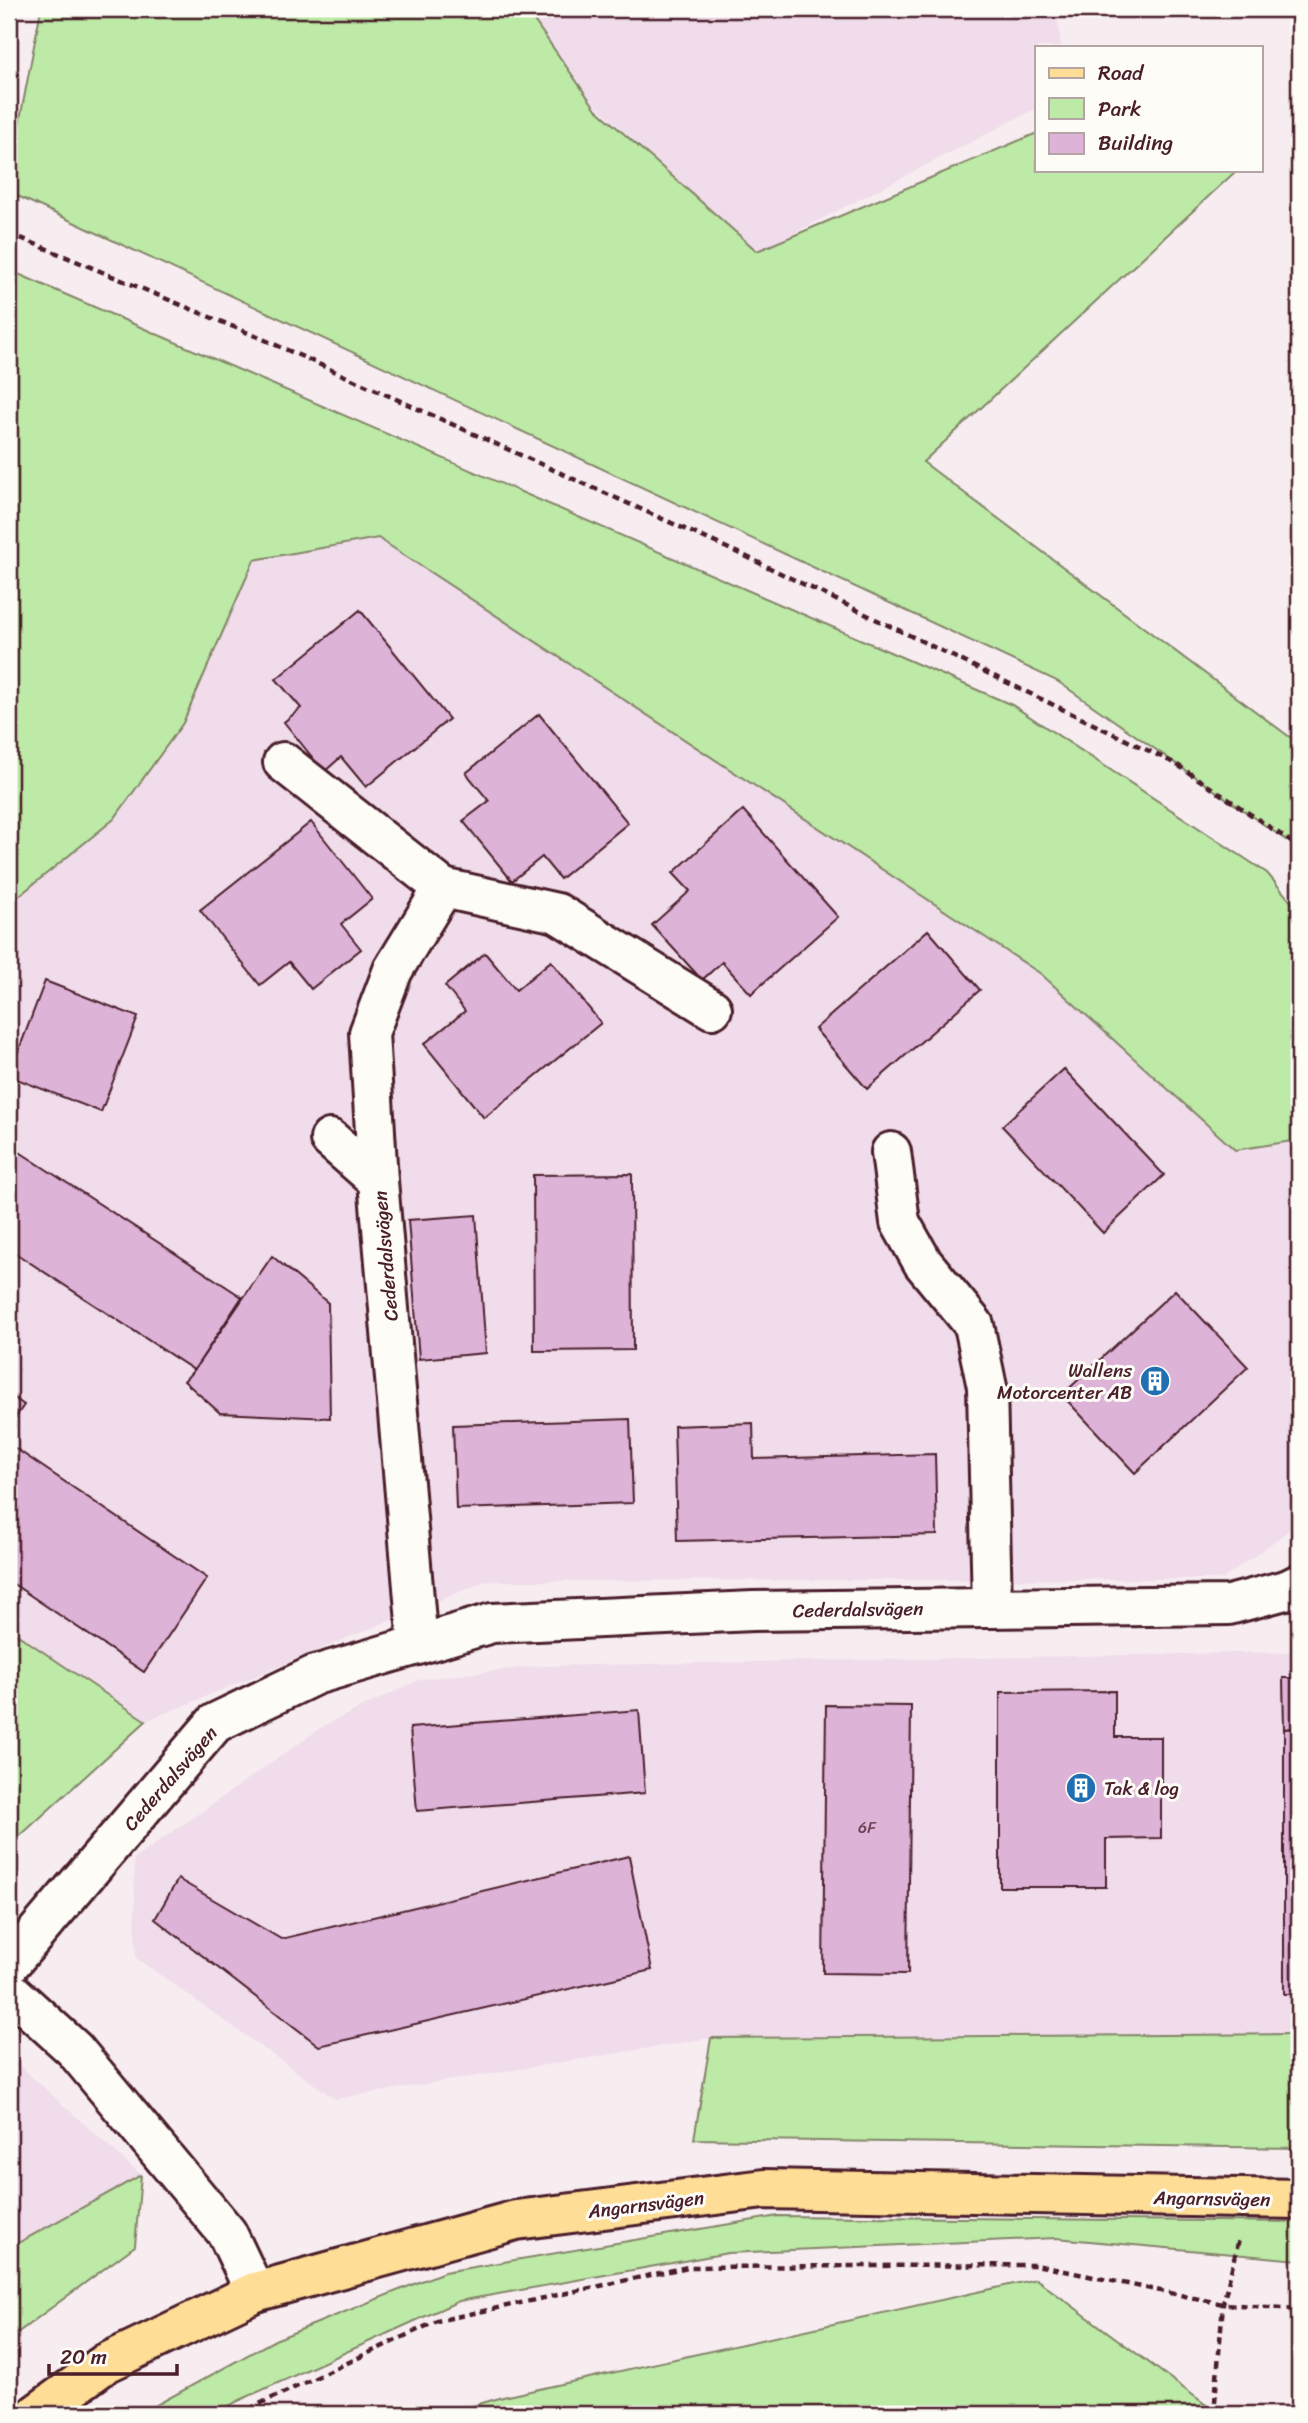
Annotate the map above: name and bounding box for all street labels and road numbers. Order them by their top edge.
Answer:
street label: Cederdalsvägen [363,1189,408,1323]
street label: Cederdalsvägen [792,1592,924,1627]
street label: Cederdalsvägen [115,1718,226,1839]
street label: Angarnsvägen [585,2181,706,2228]
street label: Angarnsvägen [1152,2181,1271,2216]

